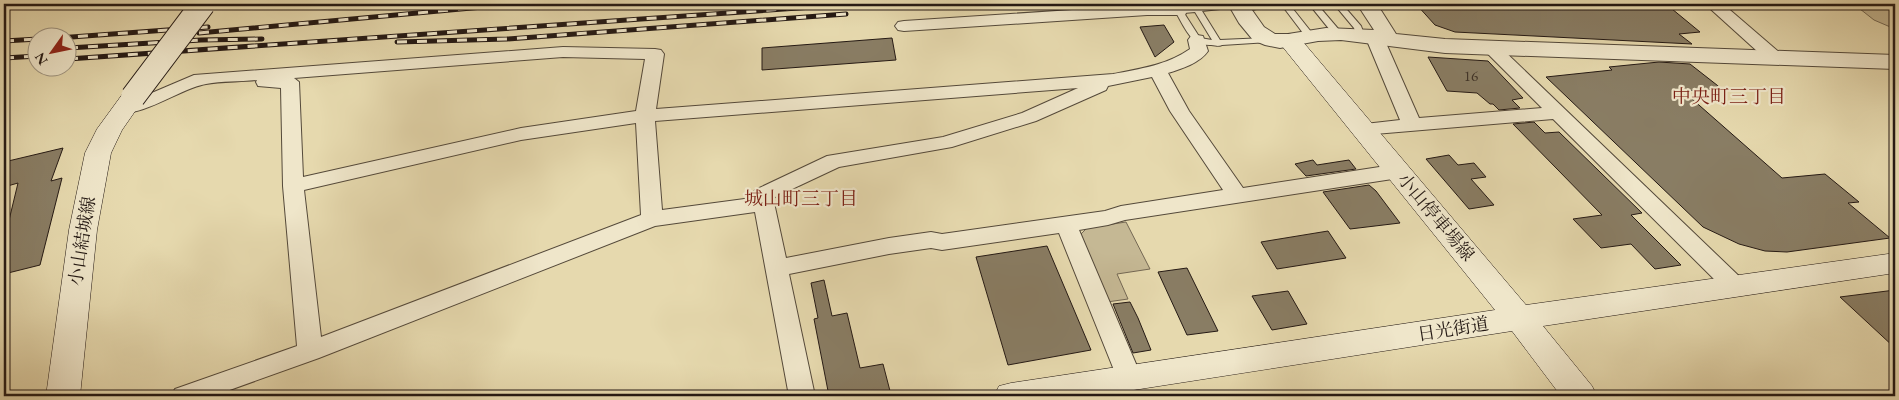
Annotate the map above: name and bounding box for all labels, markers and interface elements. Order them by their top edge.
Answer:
north arrow [28,28,78,78]
text: N [30,49,52,69]
house number: 16 [1464,66,1478,85]
district label: 中央町三丁目 [1672,84,1786,109]
street label: 小山停車場線 [1393,168,1480,265]
district label: 城山町三丁目 [744,186,858,211]
street label: 小山結城線 [63,195,100,287]
street label: 日光街道 [1416,312,1490,345]

